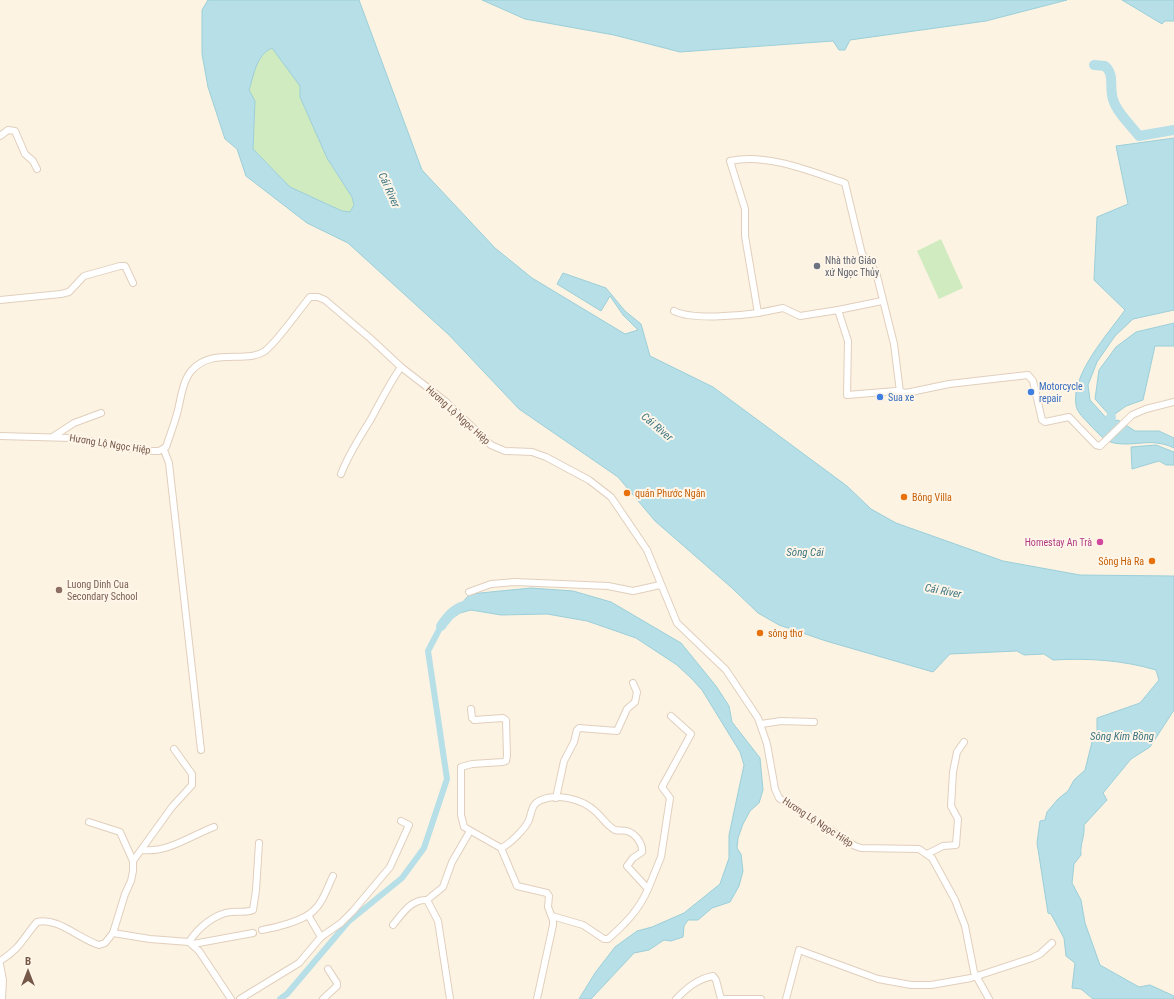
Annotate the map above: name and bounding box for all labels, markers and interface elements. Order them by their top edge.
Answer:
water label: Cái River [376,170,403,210]
place label: Nhà thờ Giáo xứ Ngọc Thủy [825,255,879,279]
marker: Nhà thờ Giáo xứ Ngọc Thủy [812,261,822,271]
place label: Motorcycle repair [1039,381,1083,404]
street label: Hương Lộ Ngọc Hiệp [423,383,492,447]
marker: Motorcycle repair [1026,387,1036,397]
marker: Sua xe [875,392,885,402]
place label: Sua xe [888,392,914,403]
water label: Cái River [639,410,676,444]
street label: Hương Lộ Ngọc Hiệp [68,432,151,457]
marker: quán Phước Ngân [622,488,632,498]
place label: quán Phước Ngân [635,488,706,499]
marker: Bông Villa [899,492,909,502]
place label: Bông Villa [912,492,952,503]
place label: Homestay An Trà [1025,537,1092,548]
marker: Homestay An Trà [1095,537,1105,547]
water label: Sông Cái [786,546,824,559]
place label: Sông Hà Ra [1098,556,1144,567]
marker: Sông Hà Ra [1147,556,1157,566]
place label: Luong Dinh Cua Secondary School [67,579,138,602]
water label: Cái River [924,581,963,601]
marker: Luong Dinh Cua Secondary School [54,585,64,595]
marker: sông thơ [755,628,765,638]
place label: sông thơ [768,628,803,639]
water label: Sông Kim Bồng [1090,730,1155,743]
street label: Hương Lộ Ngọc Hiệp [780,795,855,850]
north arrow [8,951,48,991]
text: B [25,955,31,968]

